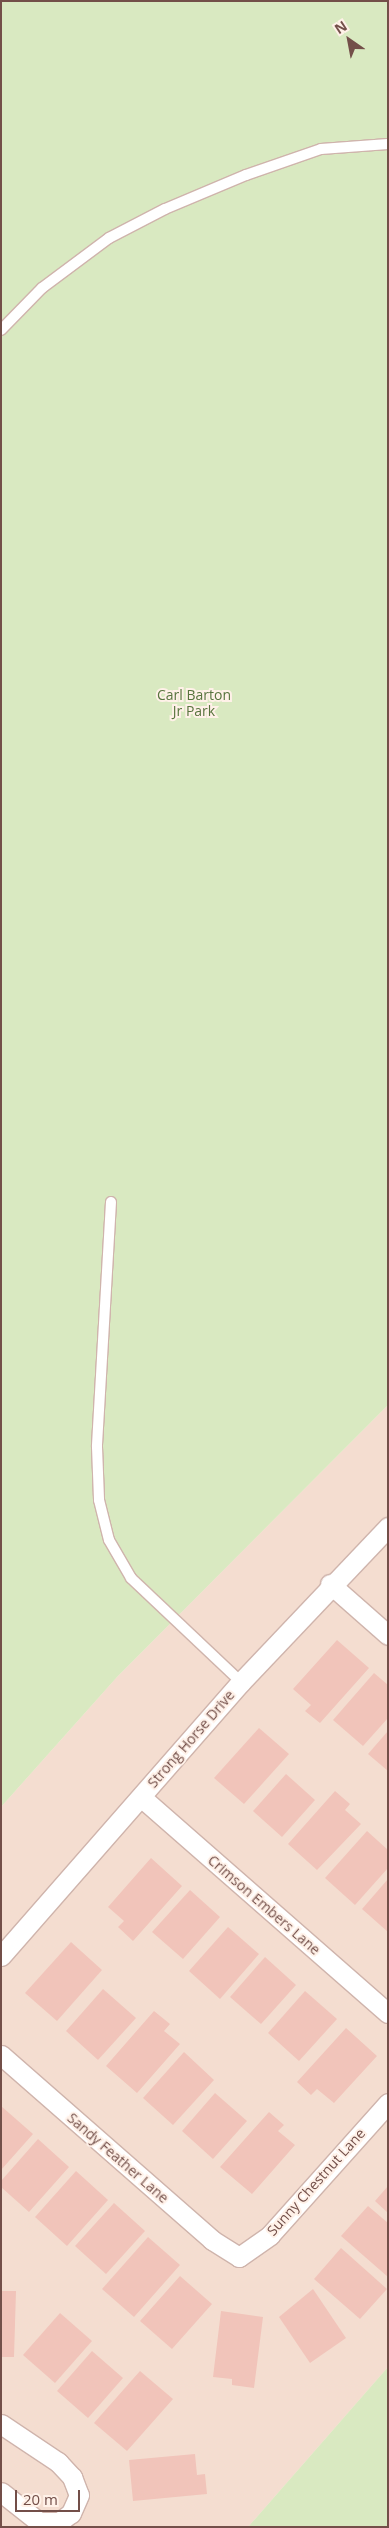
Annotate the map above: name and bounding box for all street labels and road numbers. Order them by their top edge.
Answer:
street label: Strong Horse Drive [144,1687,238,1791]
street label: Crimson Embers Lane [204,1852,324,1958]
street label: Sandy Feather Lane [64,2110,172,2206]
street label: Sunny Chestnut Lane [263,2125,369,2239]

